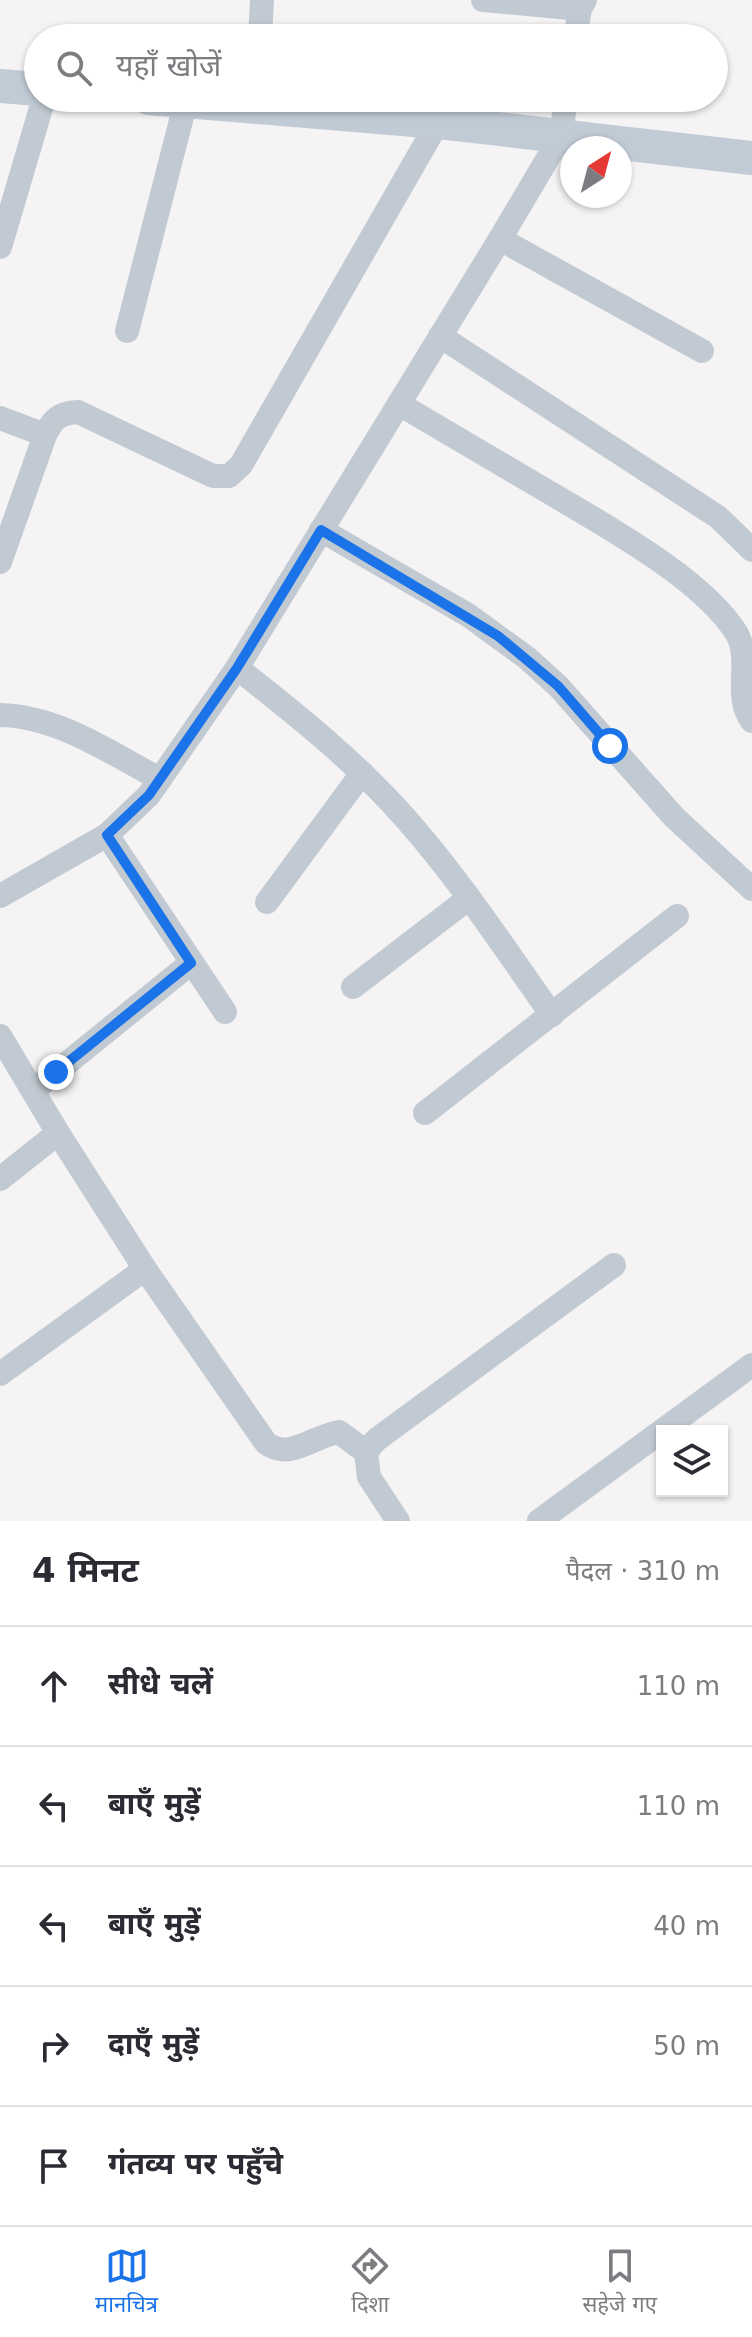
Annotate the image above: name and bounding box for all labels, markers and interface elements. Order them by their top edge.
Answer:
search box [24,24,728,112]
icon: search [52,46,96,90]
text: यहाँ खोजें [116,48,221,83]
north arrow [560,136,632,208]
route start [592,728,628,764]
route end [38,1054,74,1090]
map controls [656,1425,728,1497]
button: layers [656,1425,728,1497]
text: 4 मिनट [32,1550,139,1590]
text: पैदल · 310 m [566,1556,720,1586]
icon: ahead [32,1664,76,1708]
text: सीधे चलें [108,1666,213,1701]
text: 110 m [637,1671,720,1701]
icon: left [32,1784,76,1828]
text: बाएँ मुड़ें [108,1786,201,1821]
text: 110 m [637,1791,720,1821]
icon: left [32,1904,76,1948]
text: बाएँ मुड़ें [108,1906,201,1941]
text: 40 m [653,1911,720,1941]
icon: right [32,2024,76,2068]
text: दाएँ मुड़ें [108,2026,199,2061]
text: 50 m [653,2031,720,2061]
icon: arrive [32,2144,76,2188]
text: गंतव्य पर पहुँचे [108,2146,283,2181]
tab: मानचित्र [95,2244,158,2321]
tab: दिशा [348,2244,392,2321]
tab: सहेजे गए [582,2244,657,2321]

